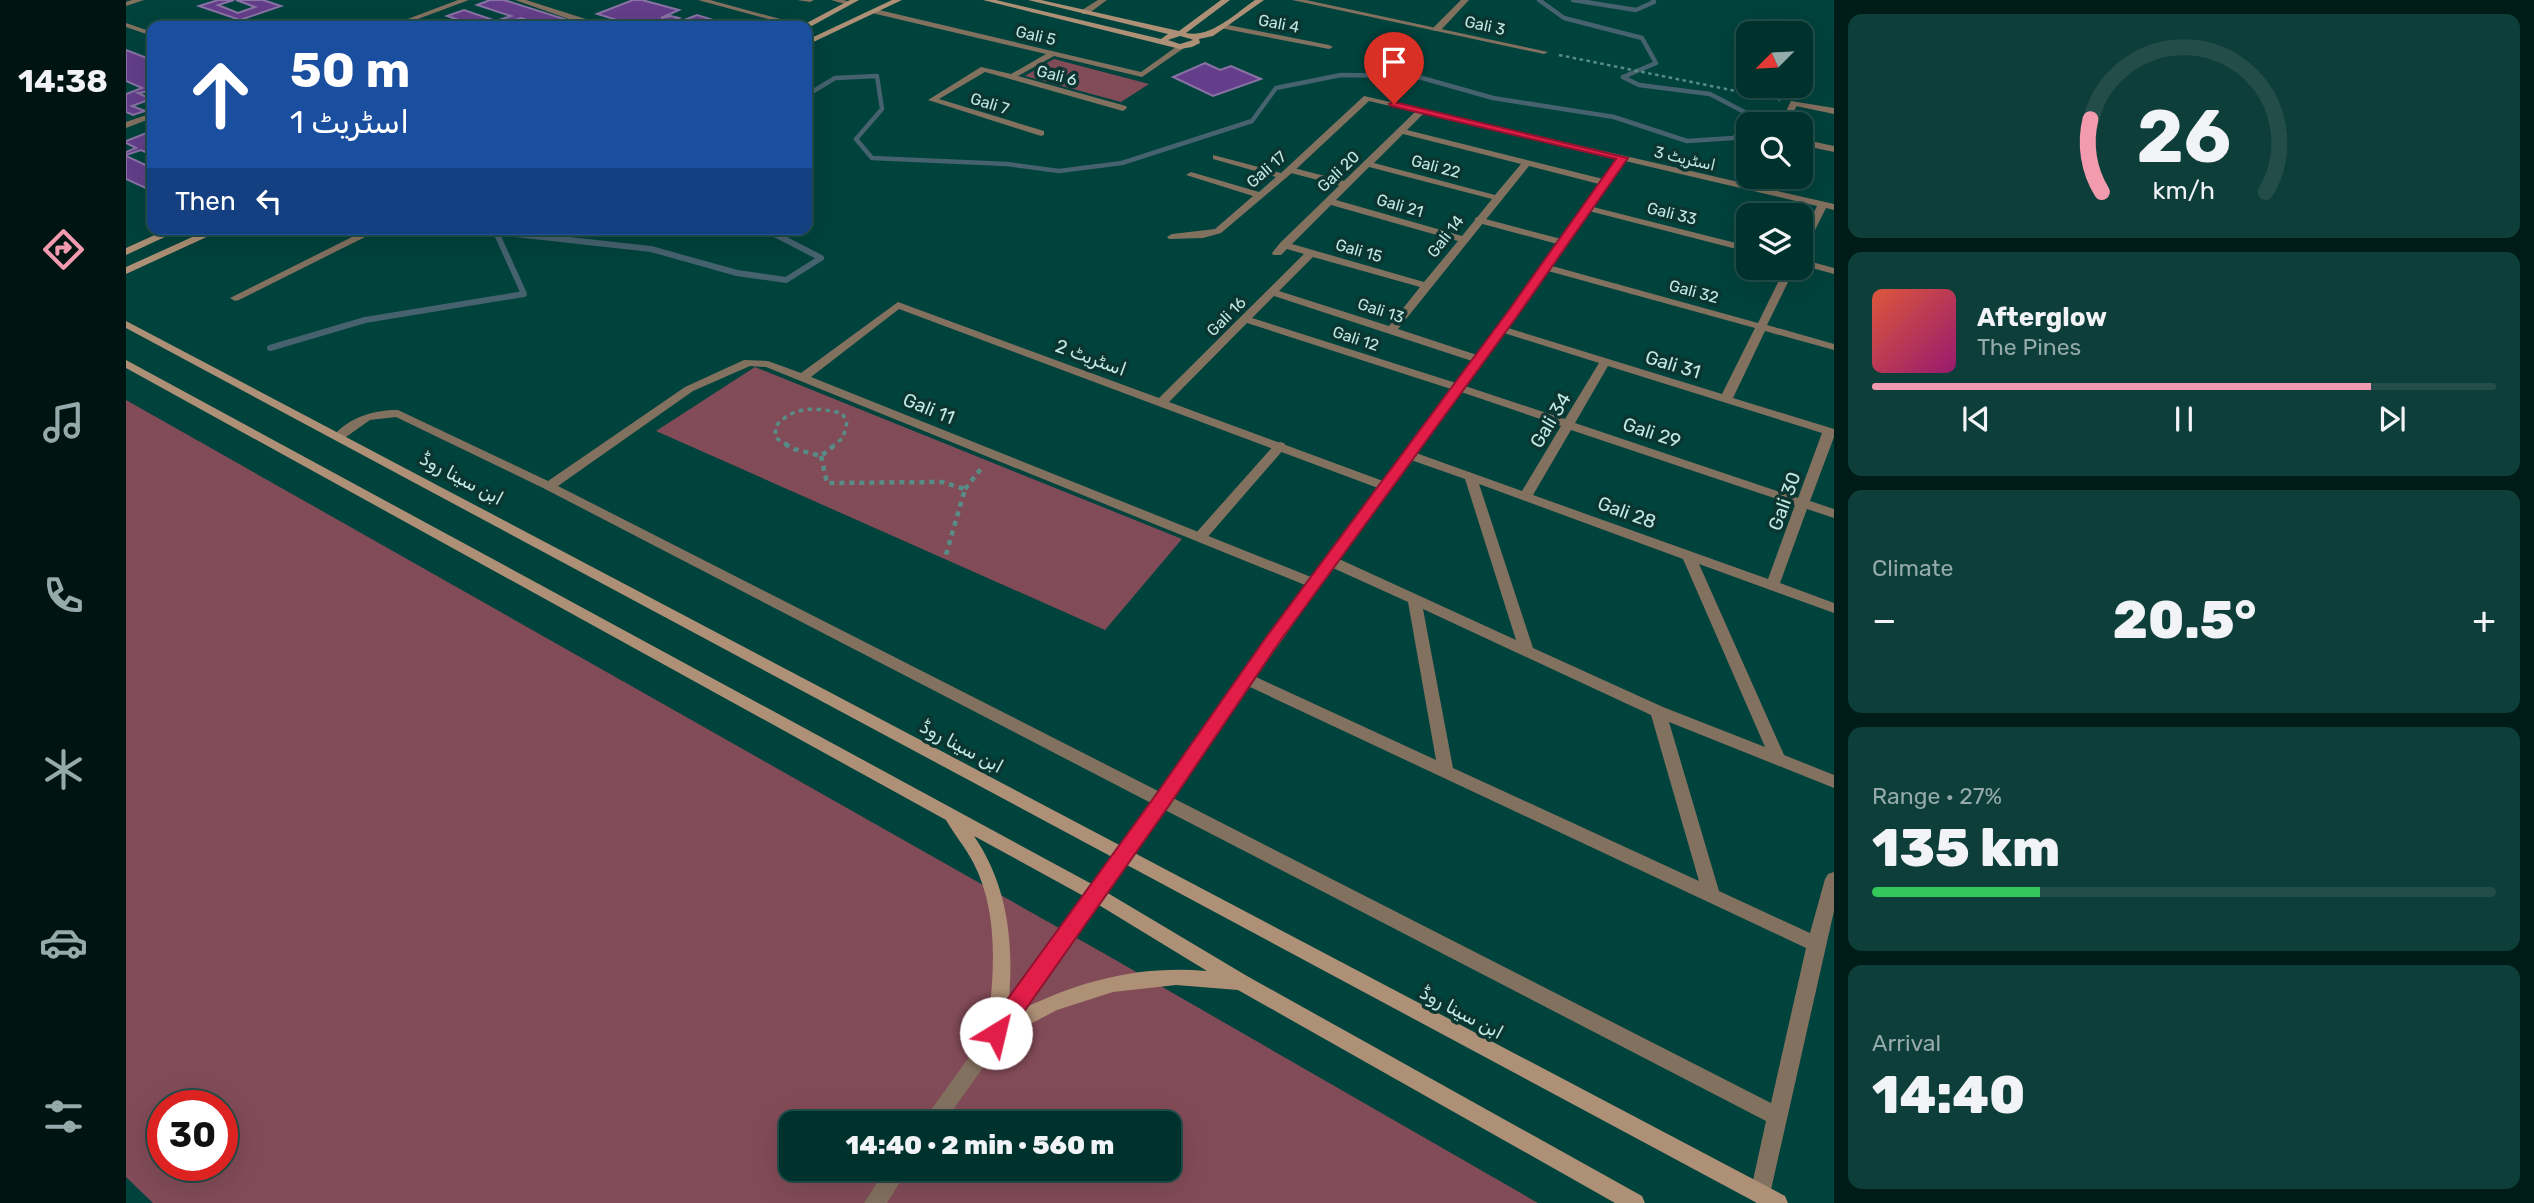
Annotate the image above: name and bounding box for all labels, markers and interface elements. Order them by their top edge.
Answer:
street label: Gali 4 [1257,10,1301,37]
street label: Gali 3 [1463,12,1507,39]
north arrow [1736,21,1813,98]
map controls [1736,21,1813,280]
street label: Gali 5 [1014,22,1058,49]
pin [1364,32,1424,104]
text: 50 m [290,41,410,99]
icon: arrive [1375,43,1413,81]
icon: ahead [175,49,266,140]
street label: Gali 6 [1035,61,1079,90]
text: 14:38 [18,62,108,100]
street label: Gali 7 [968,89,1012,118]
text: 26 [2137,94,2231,180]
text: اسٹریٹ 1 [290,103,409,141]
button: search [1736,112,1813,189]
street label: اسٹریٹ 3 [1652,142,1717,176]
street label: Gali 17 [1243,147,1290,192]
street label: Gali 20 [1313,147,1363,196]
street label: Gali 22 [1409,151,1463,182]
text: km/h [2153,176,2215,205]
icon: left [250,182,288,220]
text: Then [175,186,236,217]
street label: Gali 21 [1374,190,1425,221]
street label: Gali 33 [1645,198,1699,229]
button: layers [1736,203,1813,280]
street label: Gali 14 [1423,211,1468,261]
icon: directions [39,225,88,274]
street label: Gali 15 [1333,235,1384,266]
street label: Gali 32 [1667,276,1721,307]
street label: Gali 16 [1203,292,1250,340]
street label: Gali 13 [1355,294,1407,327]
text: Afterglow [1977,302,2107,333]
street label: Gali 12 [1330,322,1381,355]
text: The Pines [1977,333,2081,361]
street label: اسٹریٹ 2 [1052,334,1129,381]
street label: Gali 31 [1642,345,1703,384]
street label: Gali 11 [900,388,958,429]
street label: Gali 34 [1525,388,1576,452]
icon: music [39,398,88,447]
icon: previous [1957,400,1995,438]
icon: pause [2165,400,2203,438]
icon: next [2373,400,2411,438]
street label: Gali 29 [1620,412,1684,453]
street label: ابن سینا روڈ [416,447,507,510]
street label: Gali 30 [1763,469,1806,534]
street label: Gali 28 [1594,491,1659,534]
text: Climate [1872,554,1953,582]
icon: phone [39,571,88,620]
text: 20.5° [2113,589,2256,651]
text: − [1872,597,1897,643]
text: + [2472,597,2496,643]
street label: ابن سینا روڈ [916,715,1007,778]
icon: climate [39,745,88,794]
text: Range · 27% [1872,782,2002,810]
text: 135 km [1872,817,2060,879]
icon: car [39,918,88,967]
street label: ابن سینا روڈ [1416,981,1507,1044]
position arrow [959,996,1033,1070]
text: Arrival [1872,1029,1941,1057]
text: 14:40 [1872,1064,2025,1126]
speed limit sign: 30 [147,1090,238,1181]
icon: filters [39,1092,88,1141]
text: 14:40 · 2 min · 560 m [846,1130,1114,1161]

